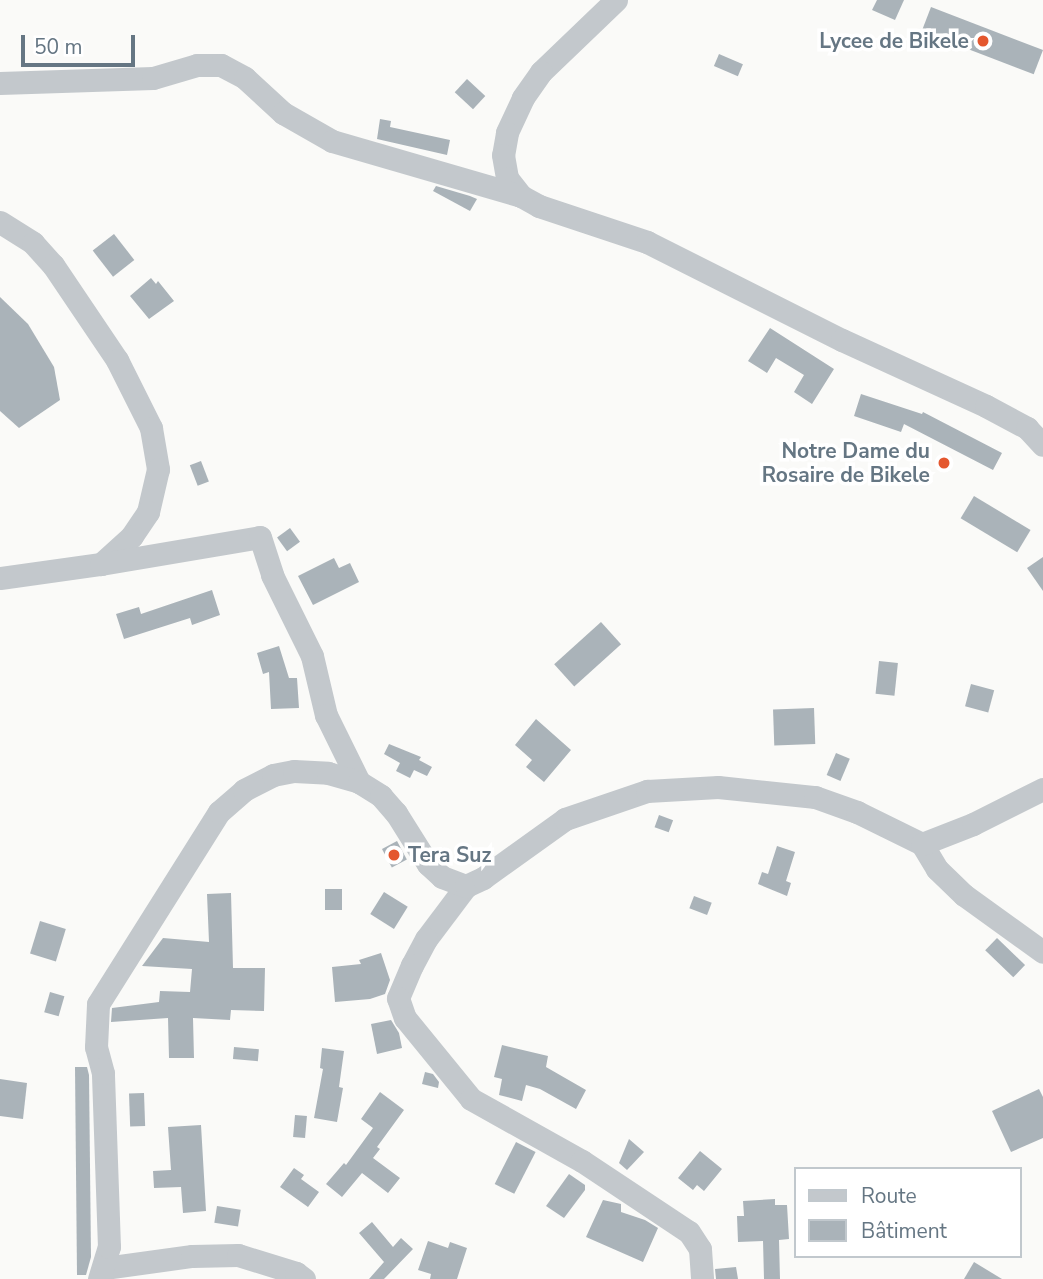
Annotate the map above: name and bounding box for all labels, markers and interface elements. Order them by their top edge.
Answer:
scale bar [24,21,138,65]
place label: Lycee de Bikele [819,28,969,54]
text: 50 m [34,33,83,61]
marker: Lycee de Bikele [975,33,991,49]
place label: Notre Dame du Rosaire de Bikele [762,438,930,488]
marker: Notre Dame du Rosaire de Bikele [936,455,952,471]
place label: Tera Suz [408,842,491,868]
marker: Tera Suz [386,847,402,863]
legend [794,1167,1022,1258]
text: Route [861,1182,917,1210]
text: Bâtiment [861,1217,947,1245]

